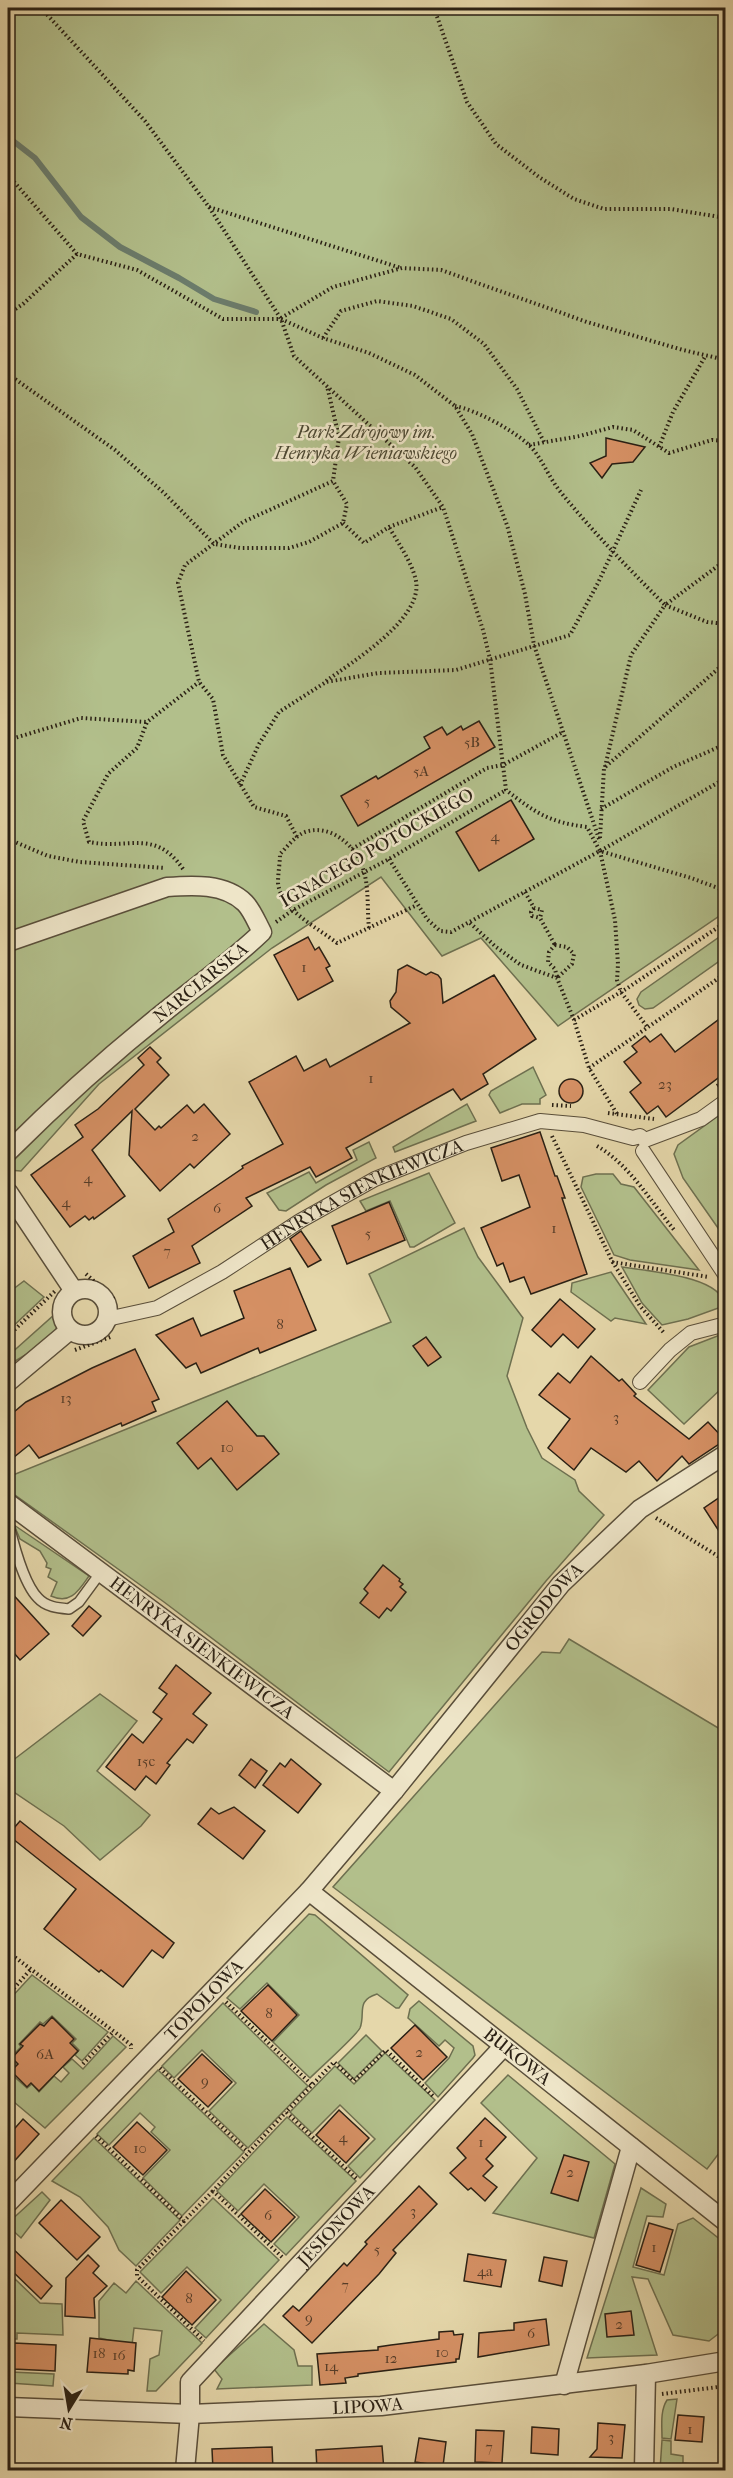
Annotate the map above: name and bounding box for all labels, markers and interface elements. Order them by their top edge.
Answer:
park label: Park Zdrojowy im. Henryka Wieniawskiego [274,422,457,464]
house number: 5B [464,733,480,751]
house number: 5A [413,762,429,780]
street label: IGNACEGO POTOCKIEGO [277,784,477,912]
house number: 5 [364,792,370,810]
house number: 4 [491,827,501,845]
street label: NARCIARSKA [150,938,253,1027]
house number: 1 [301,958,307,976]
house number: 1 [368,1069,374,1087]
house number: 23 [658,1075,672,1093]
house number: 2 [191,1127,199,1145]
street label: HENRYKA SIENKIEWICZA [257,1135,466,1254]
house number: 4 [84,1169,94,1187]
house number: 4 [62,1193,72,1211]
house number: 6 [213,1199,222,1217]
house number: 1 [551,1219,557,1237]
house number: 5 [365,1224,371,1242]
house number: 7 [163,1242,171,1260]
house number: 8 [276,1315,284,1333]
house number: 13 [60,1389,72,1407]
house number: 3 [613,1408,619,1426]
house number: 10 [220,1438,234,1456]
street label: OGRODOWA [500,1558,587,1656]
street label: HENRYKA SIENKIEWICZA [106,1572,299,1724]
house number: 15c [137,1752,156,1770]
street label: TOPOLOWA [160,1955,248,2045]
house number: 8 [265,2004,273,2022]
street label: BUKOWA [480,2023,555,2090]
house number: 2 [415,2043,423,2061]
house number: 6A [36,2045,54,2063]
house number: 9 [201,2072,209,2090]
house number: 4 [339,2128,349,2146]
house number: 1 [478,2133,484,2151]
house number: 10 [133,2139,147,2157]
house number: 2 [566,2163,574,2181]
street label: JESIONOWA [292,2181,379,2272]
house number: 3 [410,2202,416,2220]
house number: 6 [264,2206,273,2224]
house number: 1 [651,2238,657,2256]
house number: 5 [374,2240,380,2258]
house number: 4a [477,2262,494,2280]
house number: 7 [341,2276,349,2294]
house number: 8 [185,2289,193,2307]
house number: 9 [305,2309,313,2327]
house number: 2 [615,2315,623,2333]
house number: 6 [527,2324,536,2342]
house number: 10 [435,2343,449,2361]
house number: 18 [93,2344,105,2362]
house number: 16 [112,2346,127,2364]
house number: 12 [384,2349,398,2367]
house number: 14 [324,2357,339,2375]
north arrow [39,2379,99,2439]
street label: LIPOWA [332,2393,405,2419]
text: N [58,2413,74,2434]
house number: 1 [687,2420,693,2438]
house number: 3 [608,2428,614,2446]
house number: 7 [485,2438,493,2456]

